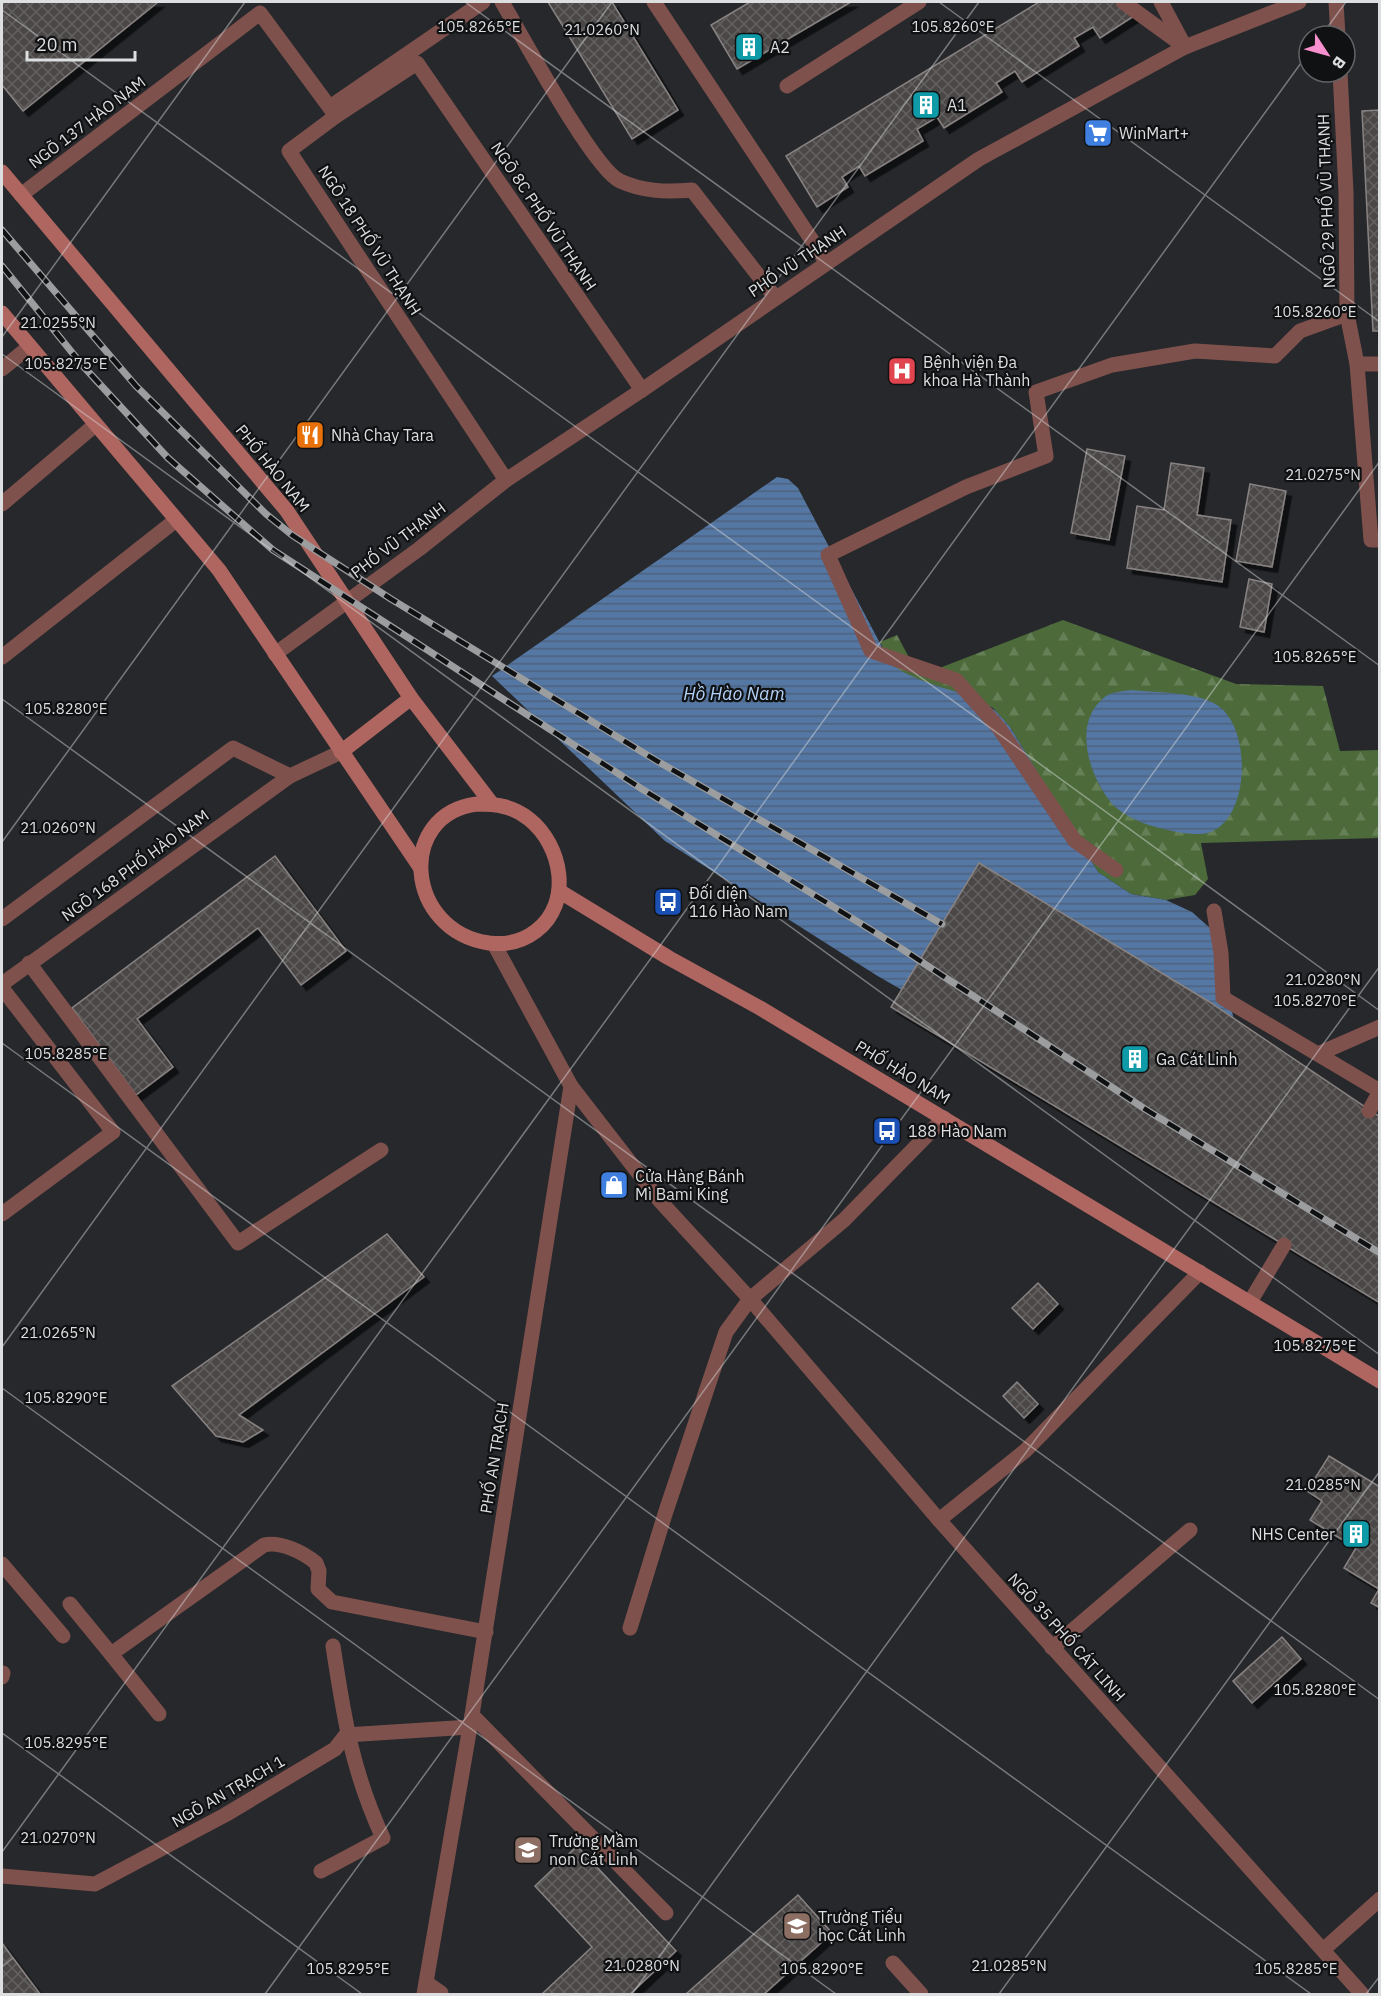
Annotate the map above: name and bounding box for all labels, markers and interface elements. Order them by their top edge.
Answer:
text: 105.8265°E [438,17,520,36]
text: 105.8260°E [912,17,994,36]
text: 21.0260°N [564,20,640,39]
scale bar [27,24,135,62]
north arrow [1297,24,1357,84]
building icon: A2 [733,31,765,63]
text: 20 m [36,33,78,56]
place label: A2 [770,37,790,57]
text: B [1328,53,1350,73]
street label: NGÕ 137 HÀO NAM [24,71,149,172]
building icon: A1 [910,89,942,121]
place label: A1 [947,95,967,115]
street label: NGÕ 29 PHỐ VŨ THẠNH [1310,114,1339,289]
supermarket icon: WinMart+ [1082,117,1114,149]
place label: WinMart+ [1119,123,1189,143]
street label: NGÕ 8C PHỐ VŨ THẠNH [487,136,604,294]
street label: NGÕ 18 PHỐ VŨ THẠNH [314,160,428,319]
street label: PHỐ VŨ THẠNH [743,218,850,301]
text: 105.8260°E [1274,302,1356,321]
text: 21.0255°N [20,313,96,332]
place label: Bệnh viện Đa khoa Hà Thành [923,352,1030,390]
text: 105.8275°E [25,354,107,373]
hospital icon: Bệnh viện Đa khoa Hà Thành [886,355,918,387]
street label: PHỐ HÀO NAM [232,418,317,516]
restaurant icon: Nhà Chay Tara [294,419,326,451]
place label: Nhà Chay Tara [331,425,434,445]
text: 21.0275°N [1285,465,1361,484]
street label: PHỐ VŨ THẠNH [345,495,449,582]
text: 105.8265°E [1274,647,1356,666]
water label: Hồ Hào Nam [683,682,785,705]
text: 105.8280°E [25,699,107,718]
street label: NGÕ 168 PHỐ HÀO NAM [56,802,213,925]
text: 21.0260°N [20,818,96,837]
place label: Đối diện 116 Hào Nam [689,883,788,921]
bus stop icon: Đối diện 116 Hào Nam [652,886,684,918]
text: 21.0280°N [1285,970,1361,989]
text: 105.8270°E [1274,991,1356,1010]
street label: PHỐ HÀO NAM [852,1033,956,1108]
building icon: Ga Cát Linh [1119,1043,1151,1075]
text: 105.8285°E [25,1044,107,1063]
place label: Ga Cát Linh [1156,1049,1238,1069]
bus stop icon: 188 Hào Nam [871,1115,903,1147]
place label: 188 Hào Nam [908,1121,1007,1141]
place label: Cửa Hàng Bánh Mì Bami King [635,1166,745,1204]
shop icon: Cửa Hàng Bánh Mì Bami King [598,1169,630,1201]
text: 21.0265°N [20,1323,96,1342]
text: 105.8275°E [1274,1336,1356,1355]
text: 105.8290°E [25,1388,107,1407]
street label: PHỐ AN TRẠCH [472,1401,513,1515]
text: 21.0285°N [1285,1475,1361,1494]
building icon: NHS Center [1340,1518,1372,1550]
place label: NHS Center [1251,1524,1335,1544]
street label: NGÕ 35 PHỐ CÁT LINH [1004,1567,1132,1705]
text: 105.8280°E [1274,1680,1356,1699]
text: 105.8295°E [25,1733,107,1752]
street label: NGÕ AN TRẠCH 1 [168,1751,288,1831]
text: 21.0270°N [20,1828,96,1847]
place label: Trường Mầm non Cát Linh [549,1831,638,1869]
school or university icon: Trường Mầm non Cát Linh [512,1834,544,1866]
place label: Trường Tiểu học Cát Linh [818,1907,906,1945]
school or university icon: Trường Tiểu học Cát Linh [781,1910,813,1942]
text: 21.0280°N [604,1956,680,1975]
text: 21.0285°N [971,1956,1047,1975]
text: 105.8295°E [307,1959,389,1978]
text: 105.8290°E [781,1959,863,1978]
text: 105.8285°E [1255,1959,1337,1978]

